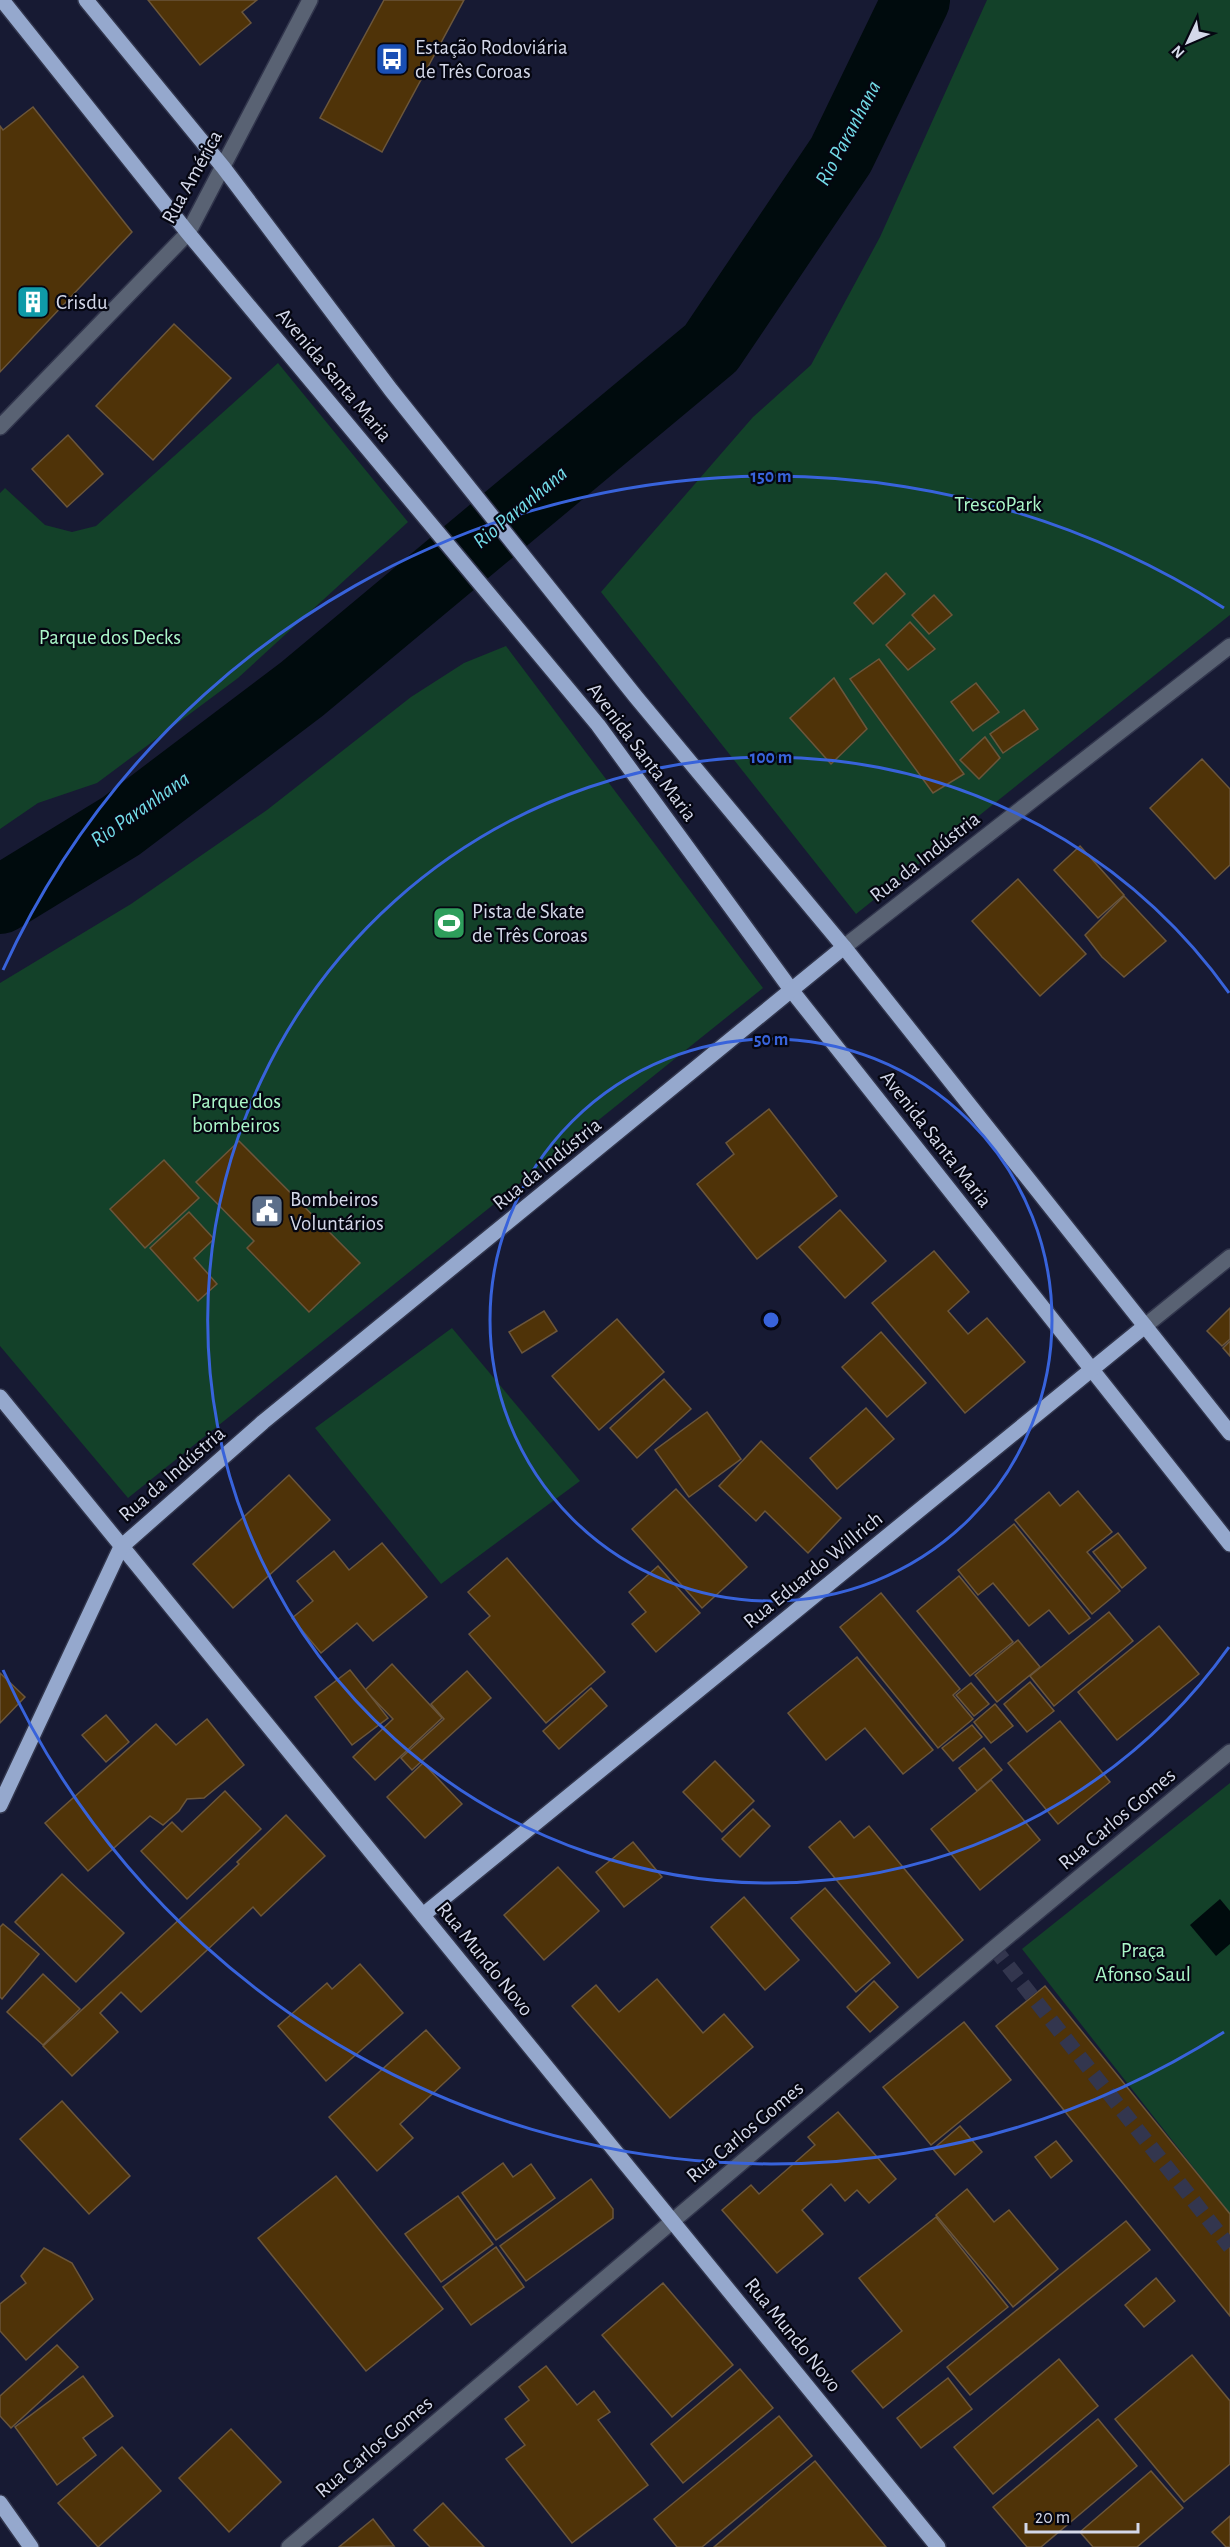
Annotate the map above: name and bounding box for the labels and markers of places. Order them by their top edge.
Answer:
place label: Estação Rodoviária de Três Coroas [415,37,568,82]
bus stop icon: Estação Rodoviária de Três Coroas [374,41,410,77]
building icon: Crisdu [15,284,51,320]
place label: Crisdu [56,292,108,313]
place label: Pista de Skate de Três Coroas [472,901,588,946]
sports icon: Pista de Skate de Três Coroas [431,905,467,941]
place label: Bombeiros Voluntários [290,1189,384,1234]
public building icon: Bombeiros Voluntários [249,1193,285,1229]
centre of rings [761,1310,781,1330]

